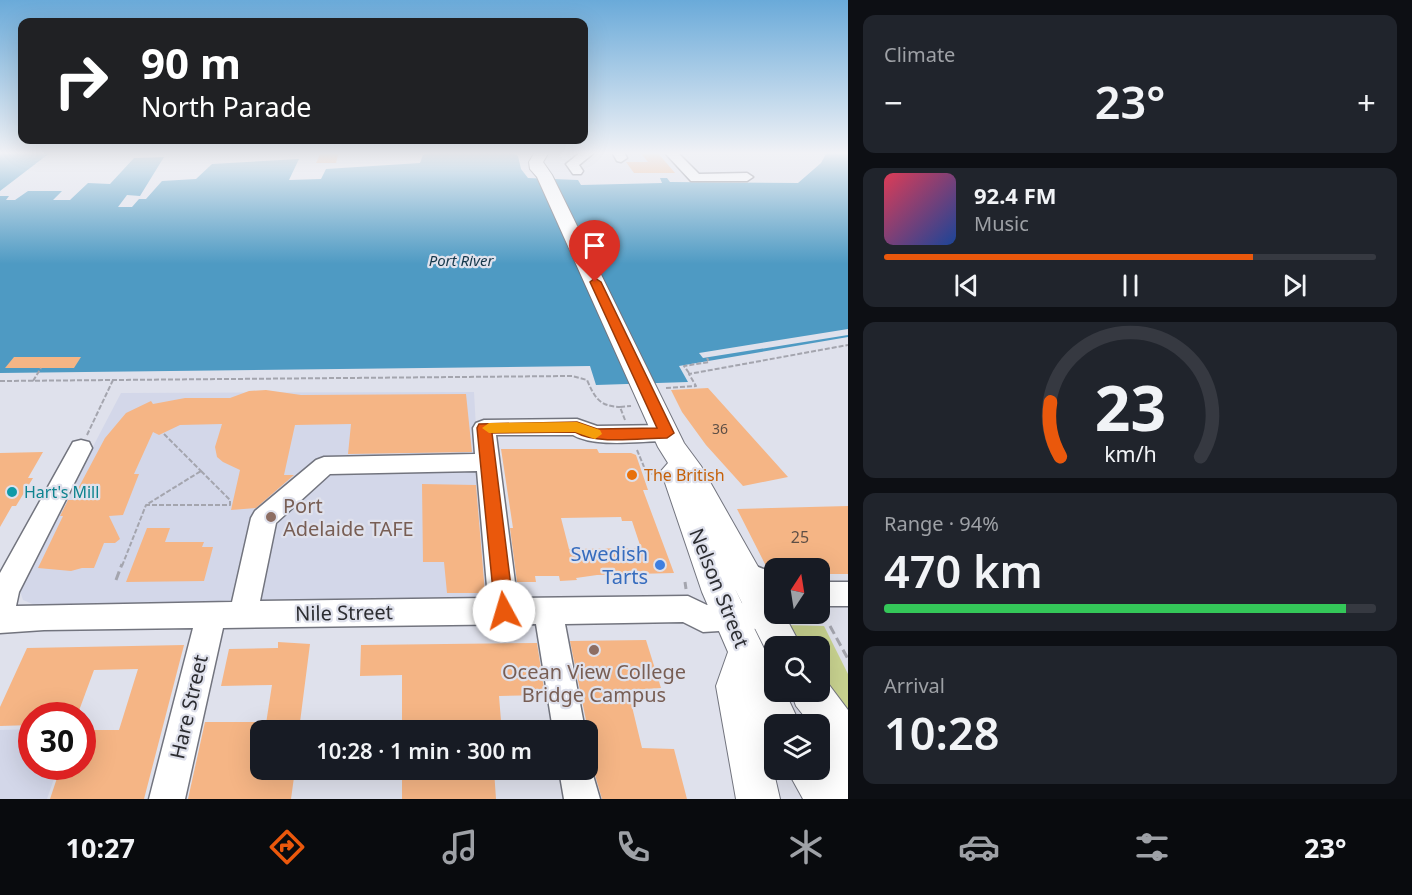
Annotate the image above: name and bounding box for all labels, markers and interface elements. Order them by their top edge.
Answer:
text: 90 m [141,34,241,91]
text: Climate [884,41,955,68]
icon: right [42,42,120,120]
text: 23° [1095,71,1165,132]
text: − [884,80,903,125]
text: + [1357,80,1376,125]
text: North Parade [141,88,312,125]
text: 92.4 FM [974,180,1056,210]
text: Music [974,210,1029,237]
pin [569,220,620,282]
icon: arrive [578,229,611,262]
water label: Port River [429,250,494,270]
icon: previous [950,269,983,302]
icon: pause [1114,269,1147,302]
icon: next [1278,269,1311,302]
text: 23 [1094,364,1166,449]
house number: 36 [712,419,728,438]
text: km/h [1104,439,1156,468]
place label: The British [644,464,725,486]
marker: The British [625,468,639,482]
place label: Hart's Mill [24,481,99,503]
marker: Hart's Mill [5,485,19,499]
place label: Port Adelaide TAFE [283,492,414,542]
marker: Port Adelaide TAFE [264,510,278,524]
text: Range · 94% [884,510,999,537]
street label: Nelson Street [683,524,756,652]
house number: 25 [791,526,809,548]
place label: Swedish Tarts [571,540,648,590]
text: 470 km [884,540,1043,601]
marker: Swedish Tarts [653,558,667,572]
north arrow [764,558,830,624]
map controls [764,558,830,780]
position arrow [472,579,536,643]
street label: Nile Street [295,598,393,627]
button: search [764,636,830,702]
marker: Ocean View College Bridge Campus [587,643,601,657]
street label: Hare Street [163,652,214,762]
place label: Ocean View College Bridge Campus [502,658,686,708]
text: Arrival [884,672,945,699]
speed limit sign: 30 [18,702,96,780]
text: 10:28 [884,702,999,763]
button: layers [764,714,830,780]
text: 10:28 · 1 min · 300 m [316,735,532,765]
icon: directions [266,826,308,868]
icon: music [439,826,481,868]
icon: phone [612,826,654,868]
icon: climate [785,826,827,868]
icon: car [958,826,1000,868]
icon: filters [1131,826,1173,868]
text: 10:27 [66,829,135,866]
text: 23° [1304,829,1346,866]

